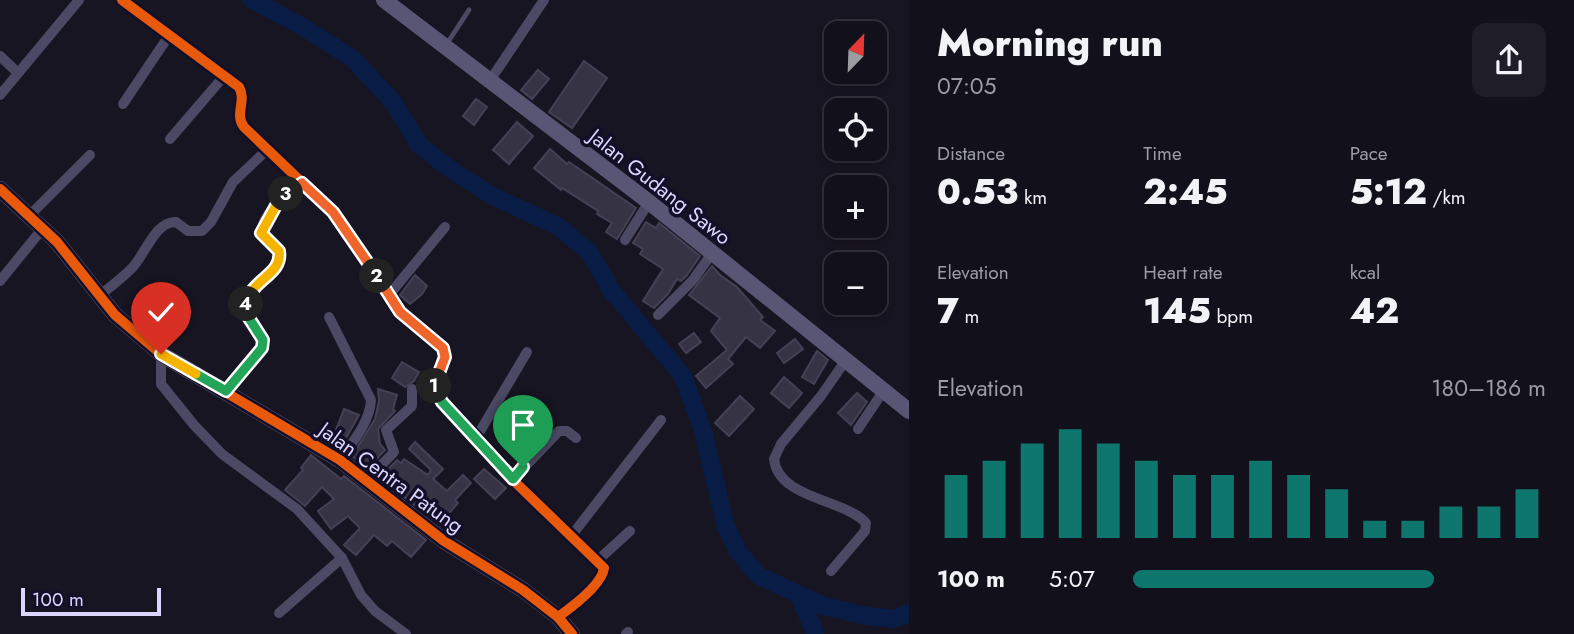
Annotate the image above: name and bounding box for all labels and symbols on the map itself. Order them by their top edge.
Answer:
north arrow [824,21,887,84]
street label: Jalan Gudang Sawo [580,120,737,252]
pin: 3 [268,176,304,212]
pin: 2 [360,258,394,294]
pin [131,282,191,354]
pin: 4 [229,286,264,322]
pin: 1 [416,368,452,404]
pin [493,395,553,467]
street label: Jalan Centra Patung [310,413,470,541]
scale bar [21,585,161,617]

